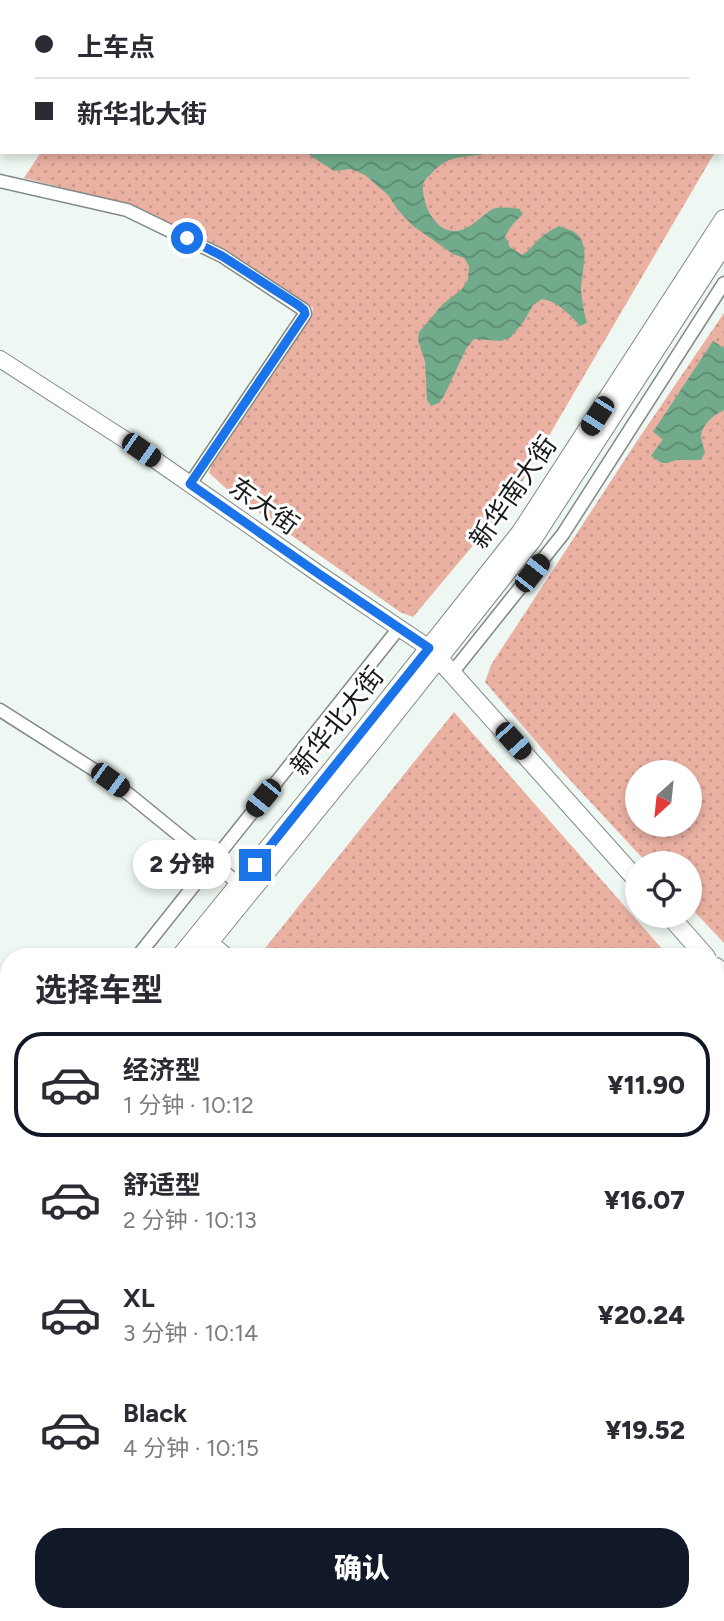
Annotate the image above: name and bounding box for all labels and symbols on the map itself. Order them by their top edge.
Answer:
route start [171,222,203,254]
car [577,393,618,439]
car [118,429,165,471]
street label: 新华南大街 [463,430,563,554]
street label: 东大街 [223,471,305,541]
car [511,550,554,596]
street label: 新华北大街 [284,660,390,782]
car [492,718,535,764]
car [87,759,134,801]
north arrow [625,760,702,836]
car [242,775,285,821]
callout: 2 分钟 [132,840,230,890]
route end [239,849,271,881]

